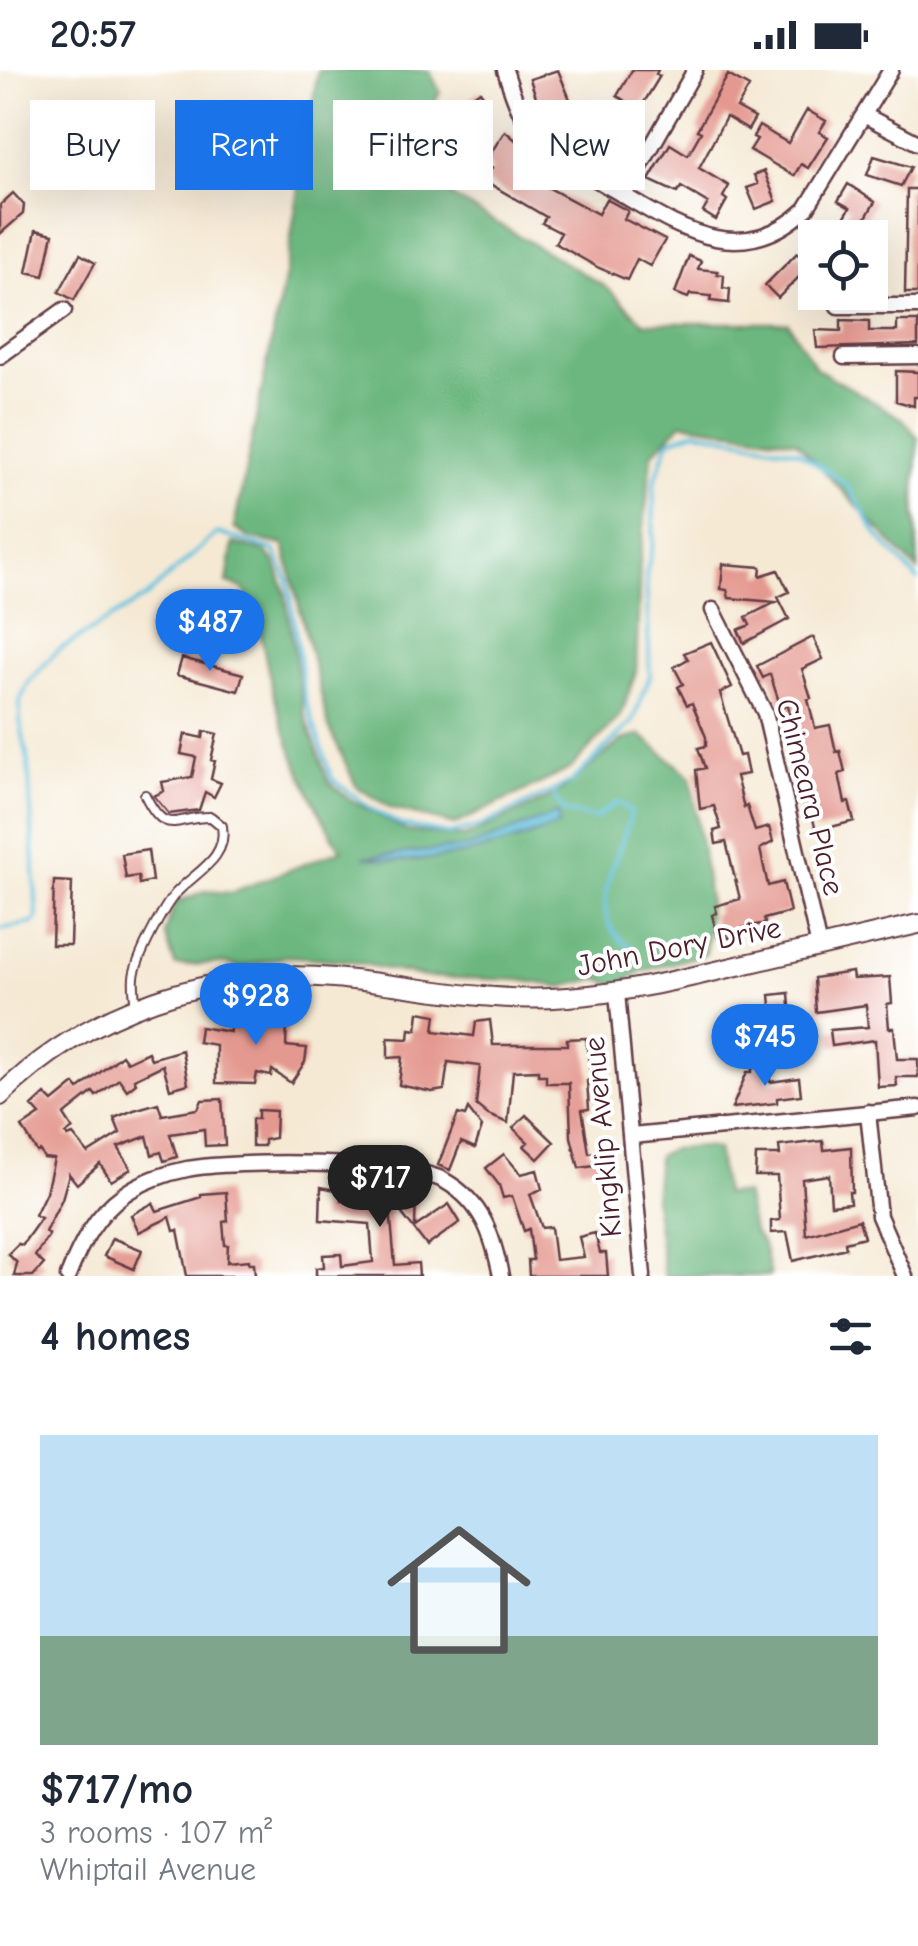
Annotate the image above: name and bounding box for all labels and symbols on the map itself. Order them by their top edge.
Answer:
pin: $487 [151,589,269,674]
street label: Chimeara Place [769,695,851,899]
street label: John Dory Drive [574,910,784,984]
pin: $928 [197,963,315,1048]
pin: $745 [706,1004,824,1089]
street label: Kingklip Avenue [577,1035,629,1239]
pin: $717 [321,1145,439,1230]

